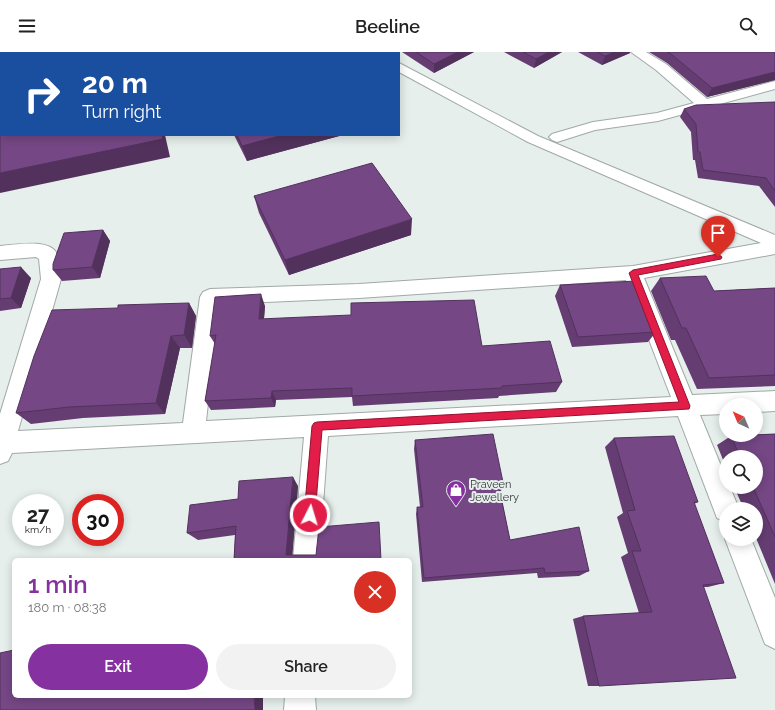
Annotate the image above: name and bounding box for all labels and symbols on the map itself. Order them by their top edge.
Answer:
pin [701,216,735,257]
north arrow [719,398,763,442]
place label: Praveen Jewellery [470,478,519,504]
shop icon: Praveen Jewellery [445,479,467,507]
speed limit sign: 30 [72,494,124,546]
position arrow [289,494,331,536]

